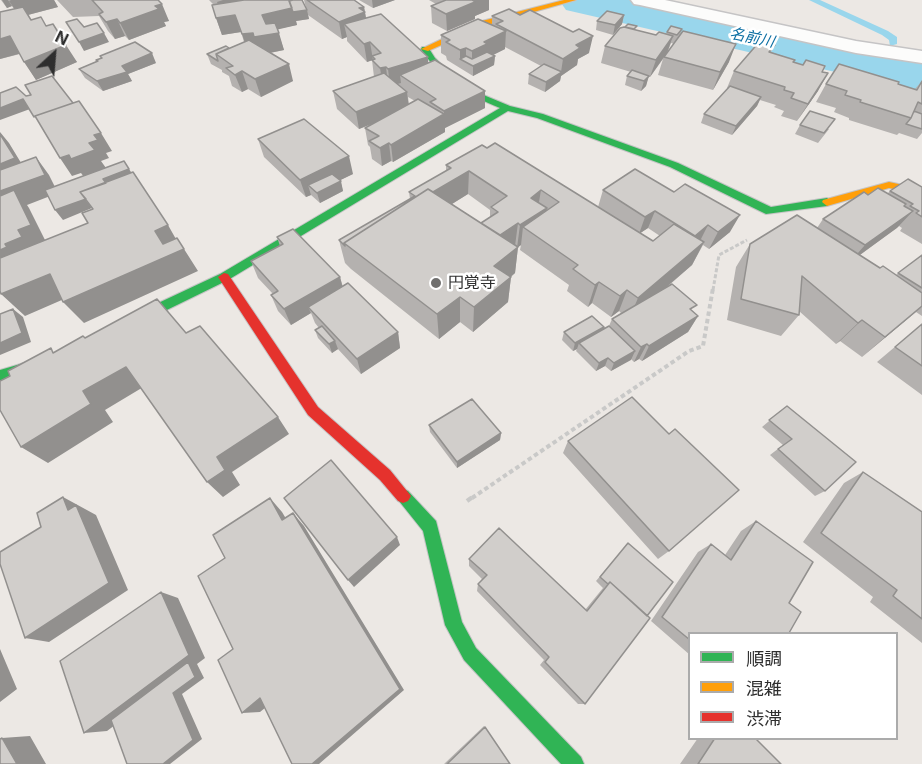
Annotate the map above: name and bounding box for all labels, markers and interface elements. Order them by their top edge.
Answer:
north arrow [24,24,84,84]
water label: 名前川 [728,25,776,51]
text: N [52,26,72,49]
place label: 円覚寺 [448,273,496,293]
marker: 円覚寺 [429,276,443,290]
legend [688,632,898,740]
text: 順調 [746,648,782,669]
text: 混雑 [746,678,782,699]
text: 渋滞 [746,708,782,729]

